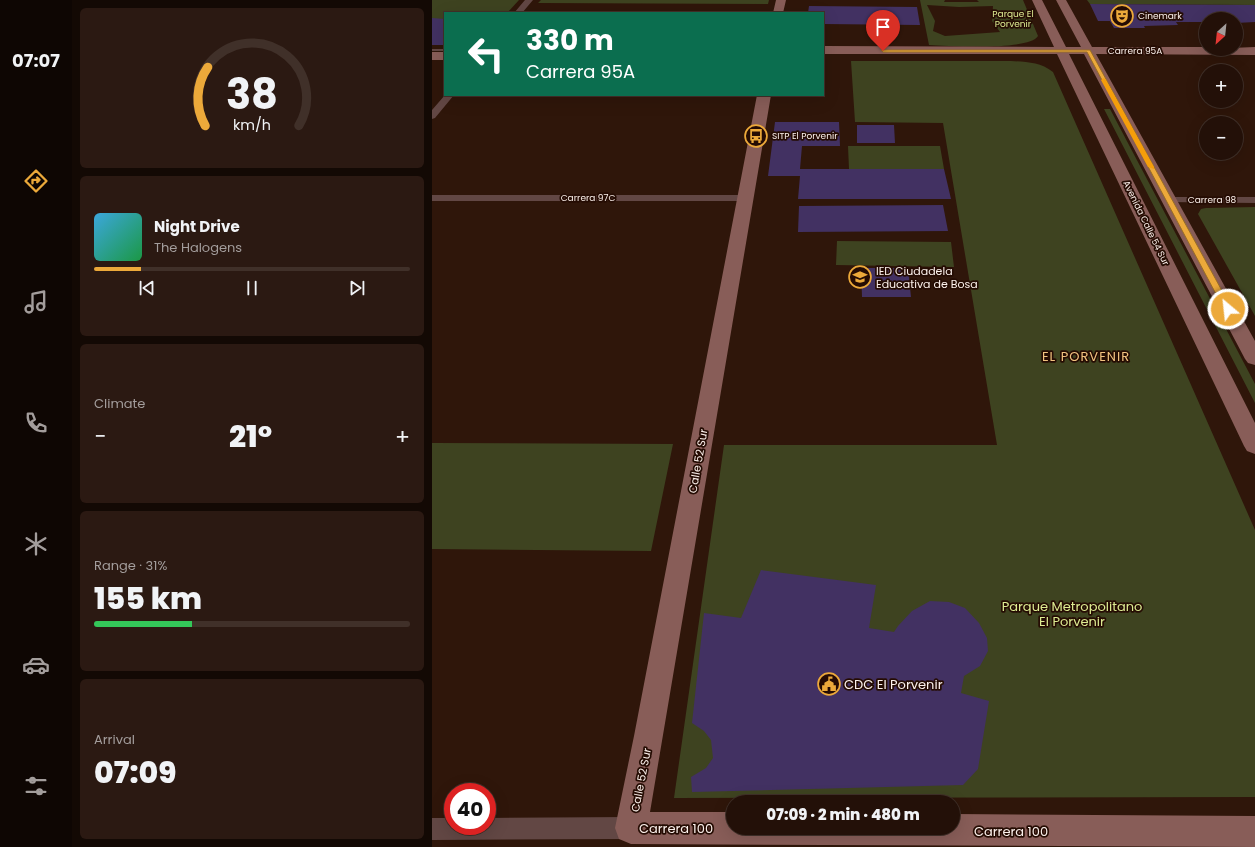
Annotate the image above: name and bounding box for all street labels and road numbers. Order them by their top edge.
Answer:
street label: Carrera 95A [1108,45,1162,57]
street label: Avenida Calle 54 Sur [1120,179,1172,268]
street label: Carrera 97C [561,192,615,204]
street label: Carrera 98 [1188,194,1237,206]
street label: Calle 52 Sur [684,428,712,494]
street label: Calle 52 Sur [627,747,655,813]
street label: Carrera 100 [639,819,713,838]
street label: Carrera 100 [974,822,1048,841]

